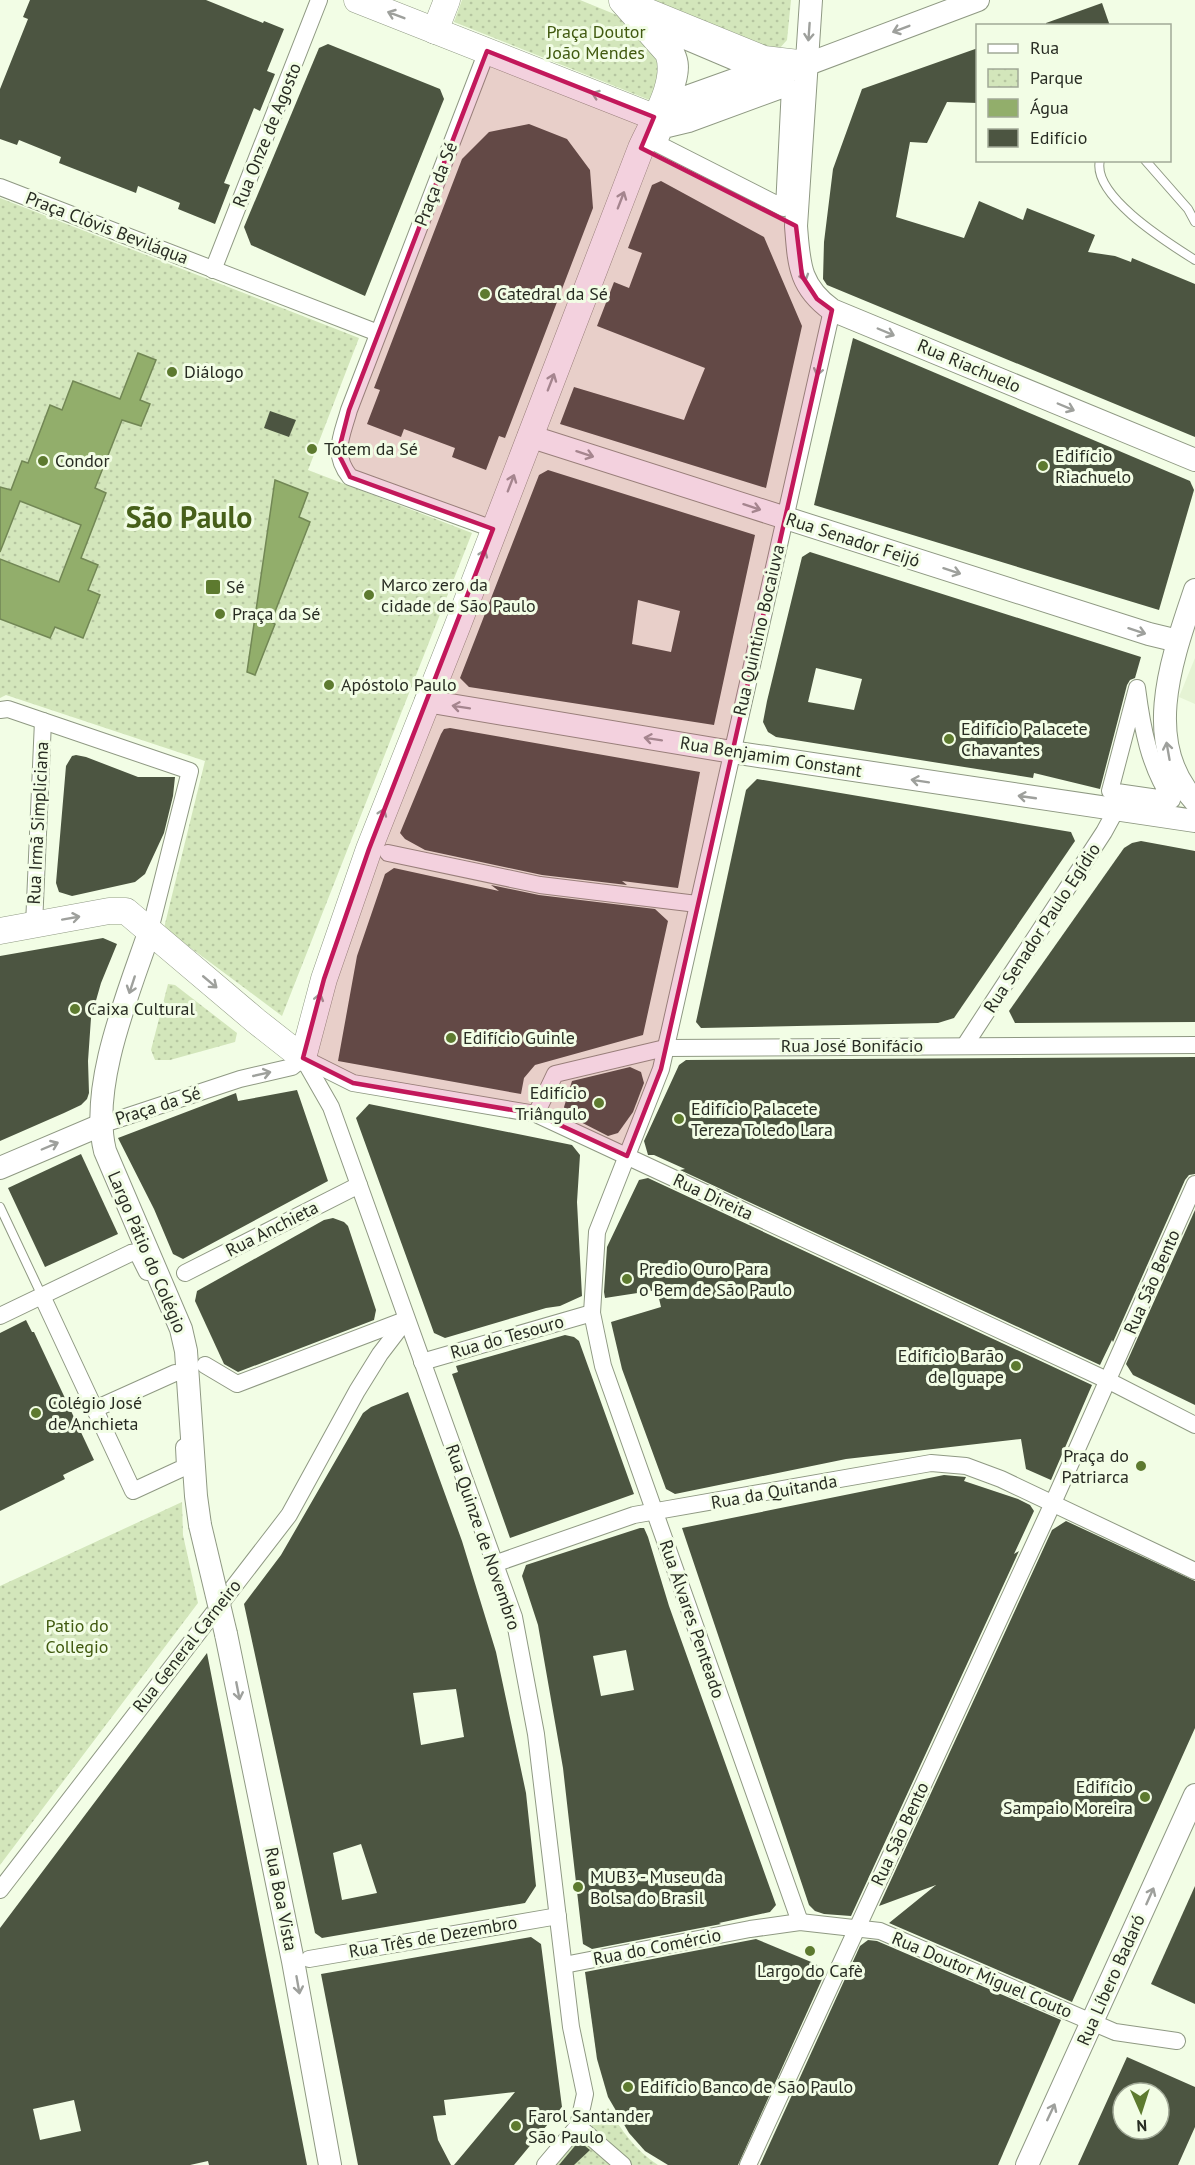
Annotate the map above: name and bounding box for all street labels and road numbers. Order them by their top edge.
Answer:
street label: Rua Onze de Agosto [227,59,306,210]
street label: Praça da Sé [409,138,462,229]
street label: Praça Clóvis Beviláqua [23,186,192,269]
street label: Rua Riachuelo [914,333,1024,398]
street label: Rua Senador Feijó [783,507,923,572]
street label: Rua Quintino Bocaiuva [728,542,789,718]
street label: Rua Benjamim Constant [679,731,864,782]
street label: Rua Irmã Simpliciana [22,741,53,905]
street label: Rua Senador Paulo Egídio [978,839,1105,1017]
street label: Rua José Bonifácio [781,1034,923,1057]
street label: Praça da Sé [112,1081,203,1130]
street label: Largo Pátio do Colégio [103,1167,192,1336]
street label: Rua Direita [670,1168,757,1225]
street label: Rua Anchieta [222,1195,322,1262]
street label: Rua São Bento [1118,1226,1185,1338]
street label: Rua do Tesouro [447,1309,566,1364]
street label: Rua Quinze de Novembro [441,1441,526,1633]
street label: Rua da Quitanda [709,1469,839,1514]
street label: Rua Álvares Penteado [655,1537,730,1701]
street label: Rua General Carneiro [127,1574,246,1717]
street label: Rua São Bento [865,1778,934,1889]
street label: Rua Boa Vista [260,1845,303,1953]
street label: Rua Três de Dezembro [347,1910,519,1963]
street label: Rua Líbero Badaró [1071,1911,1150,2049]
street label: Rua do Comércio [591,1923,723,1970]
street label: Rua Doutor Miguel Couto [889,1926,1076,2023]

